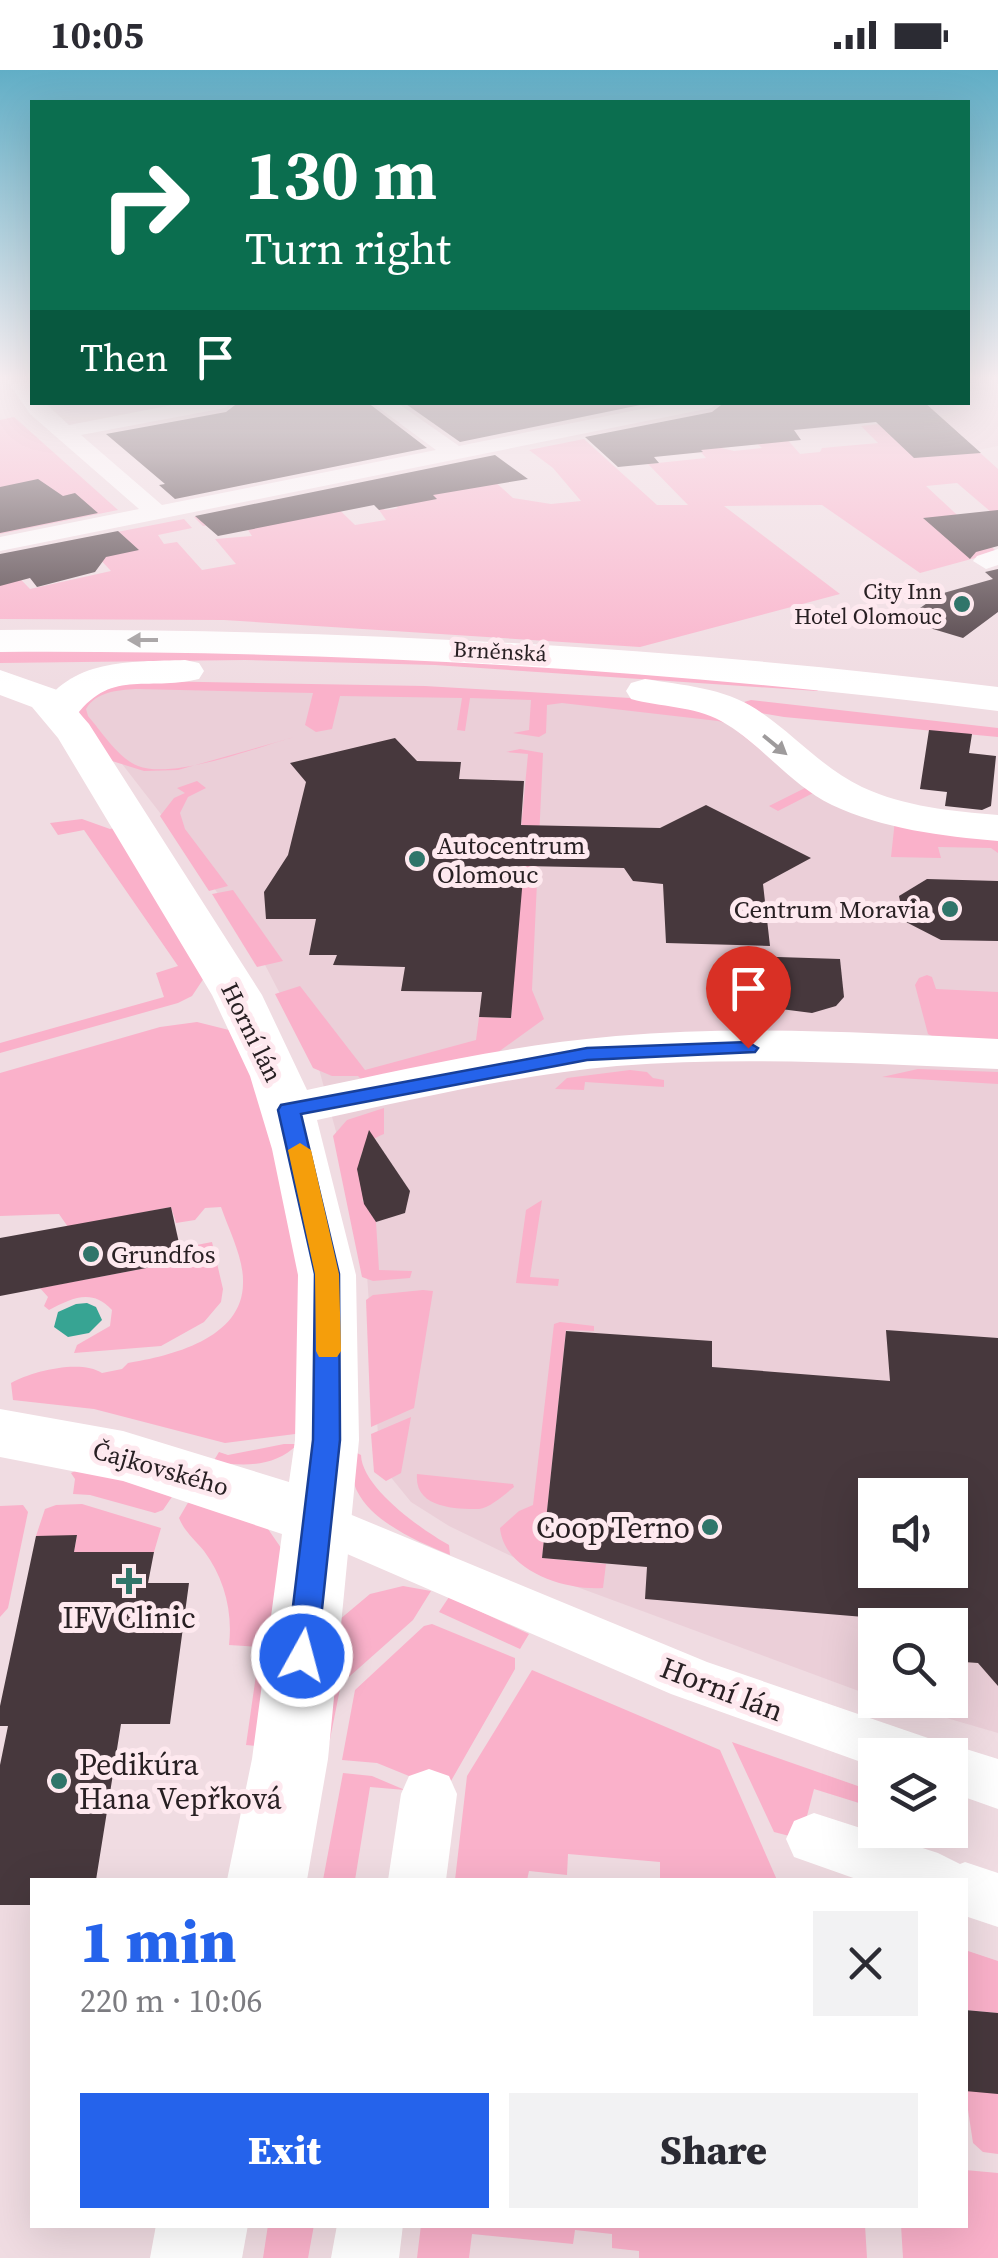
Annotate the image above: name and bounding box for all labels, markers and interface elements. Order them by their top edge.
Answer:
text: 10:05 [50,9,144,61]
text: 130 m [245,126,437,222]
icon: right [80,140,210,270]
text: Turn right [245,217,451,279]
icon: arrive [188,330,243,385]
text: Then [80,332,168,384]
place label: City Inn Hotel Olomouc [794,576,942,631]
marker: City Inn Hotel Olomouc [951,593,973,615]
one-way arrow [127,632,159,648]
street label: Brněnská [452,634,548,668]
one-way arrow [763,734,788,755]
place label: Autocentrum Olomouc [437,828,585,891]
marker: Autocentrum Olomouc [406,848,428,870]
place label: Centrum Moravia [734,892,930,926]
marker: Centrum Moravia [939,898,961,920]
pin [706,946,791,1049]
icon: arrive [721,961,776,1016]
street label: Horní lán [213,977,291,1087]
place label: Grundfos [111,1237,216,1271]
marker: Grundfos [80,1243,102,1265]
street label: Čajkovského [89,1432,233,1504]
map controls [858,1478,968,1848]
button: sound [858,1478,968,1588]
place label: Coop Terno [536,1507,690,1548]
marker: Coop Terno [699,1516,721,1538]
marker: IFV Clinic [116,1568,142,1594]
place label: IFV Clinic [62,1597,196,1638]
position arrow [250,1604,354,1708]
button: search [858,1608,968,1718]
street label: Horní lán [655,1647,789,1731]
button: layers [858,1738,968,1848]
place label: Pedikúra Hana Vepřková [79,1744,283,1819]
marker: Pedikúra Hana Vepřková [48,1770,70,1792]
text: 1 min [80,1900,236,1982]
button: close [813,1911,918,2016]
text: 220 m · 10:06 [80,1979,262,2023]
button: Exit [80,2093,489,2208]
button: Share [509,2093,918,2208]

